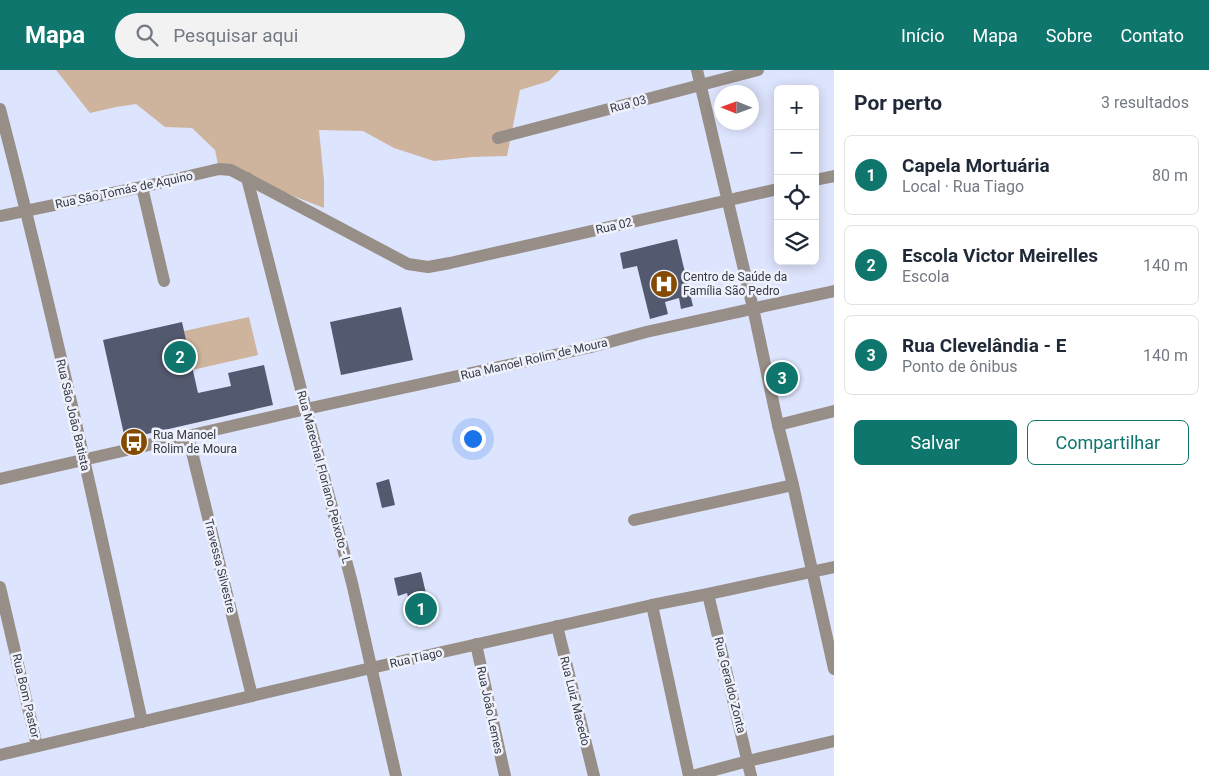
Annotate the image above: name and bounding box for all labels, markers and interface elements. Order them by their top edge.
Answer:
search box [115,13,465,58]
text: Mapa [25,21,85,49]
icon: search [133,21,161,49]
text: Pesquisar aqui [173,24,298,47]
text: Início [901,25,944,46]
text: Mapa [972,25,1018,46]
text: Sobre [1046,25,1092,46]
text: Contato [1120,25,1184,46]
north arrow [714,85,759,130]
map controls [774,85,819,265]
button: + [774,85,819,130]
text: Por perto [854,91,942,115]
street label: Rua 03 [608,92,648,116]
text: 3 resultados [1101,93,1189,112]
button: − [774,130,819,175]
text: Capela Mortuária [902,154,1050,177]
text: 1 [866,166,876,185]
text: 80 m [1152,166,1188,185]
street label: Rua São Tomás de Aquino [54,169,194,211]
button: locate [774,175,819,220]
text: Local · Rua Tiago [902,177,1024,196]
street label: Rua 02 [594,215,634,237]
button: layers [774,220,819,265]
text: Escola Victor Meirelles [902,244,1098,267]
text: 2 [866,256,876,275]
text: 140 m [1143,256,1188,275]
text: Escola [902,267,949,286]
hospital icon: Centro de Saúde da Família São Pedro [649,269,679,299]
place label: Centro de Saúde da Família São Pedro [683,270,787,298]
text: Rua Clevelândia - E [902,334,1066,357]
street label: Rua Manoel Rolim de Moura [459,335,609,383]
pin: 2 [164,338,196,376]
text: 3 [866,346,876,365]
text: 140 m [1143,346,1188,365]
text: Ponto de ônibus [902,357,1018,376]
street label: Rua São João Batista [53,358,93,472]
pin: 3 [766,359,798,397]
street label: Rua Marechal Floriano Peixoto - L [294,389,354,565]
button: Salvar [854,420,1017,465]
button: Compartilhar [1027,420,1189,465]
your location [460,426,486,452]
bus stop icon: Rua Manoel Rolim de Moura [119,427,149,457]
place label: Rua Manoel Rolim de Moura [153,428,237,456]
street label: Travessa Silvestre [202,517,238,615]
pin: 1 [405,590,437,628]
street label: Rua Geraldo Zonta [711,635,749,735]
street label: Rua Tiago [388,645,444,671]
street label: Rua Bom Pastor [9,652,43,740]
street label: Rua Luiz Macedo [557,655,593,747]
street label: Rua João Lemes [474,665,506,755]

